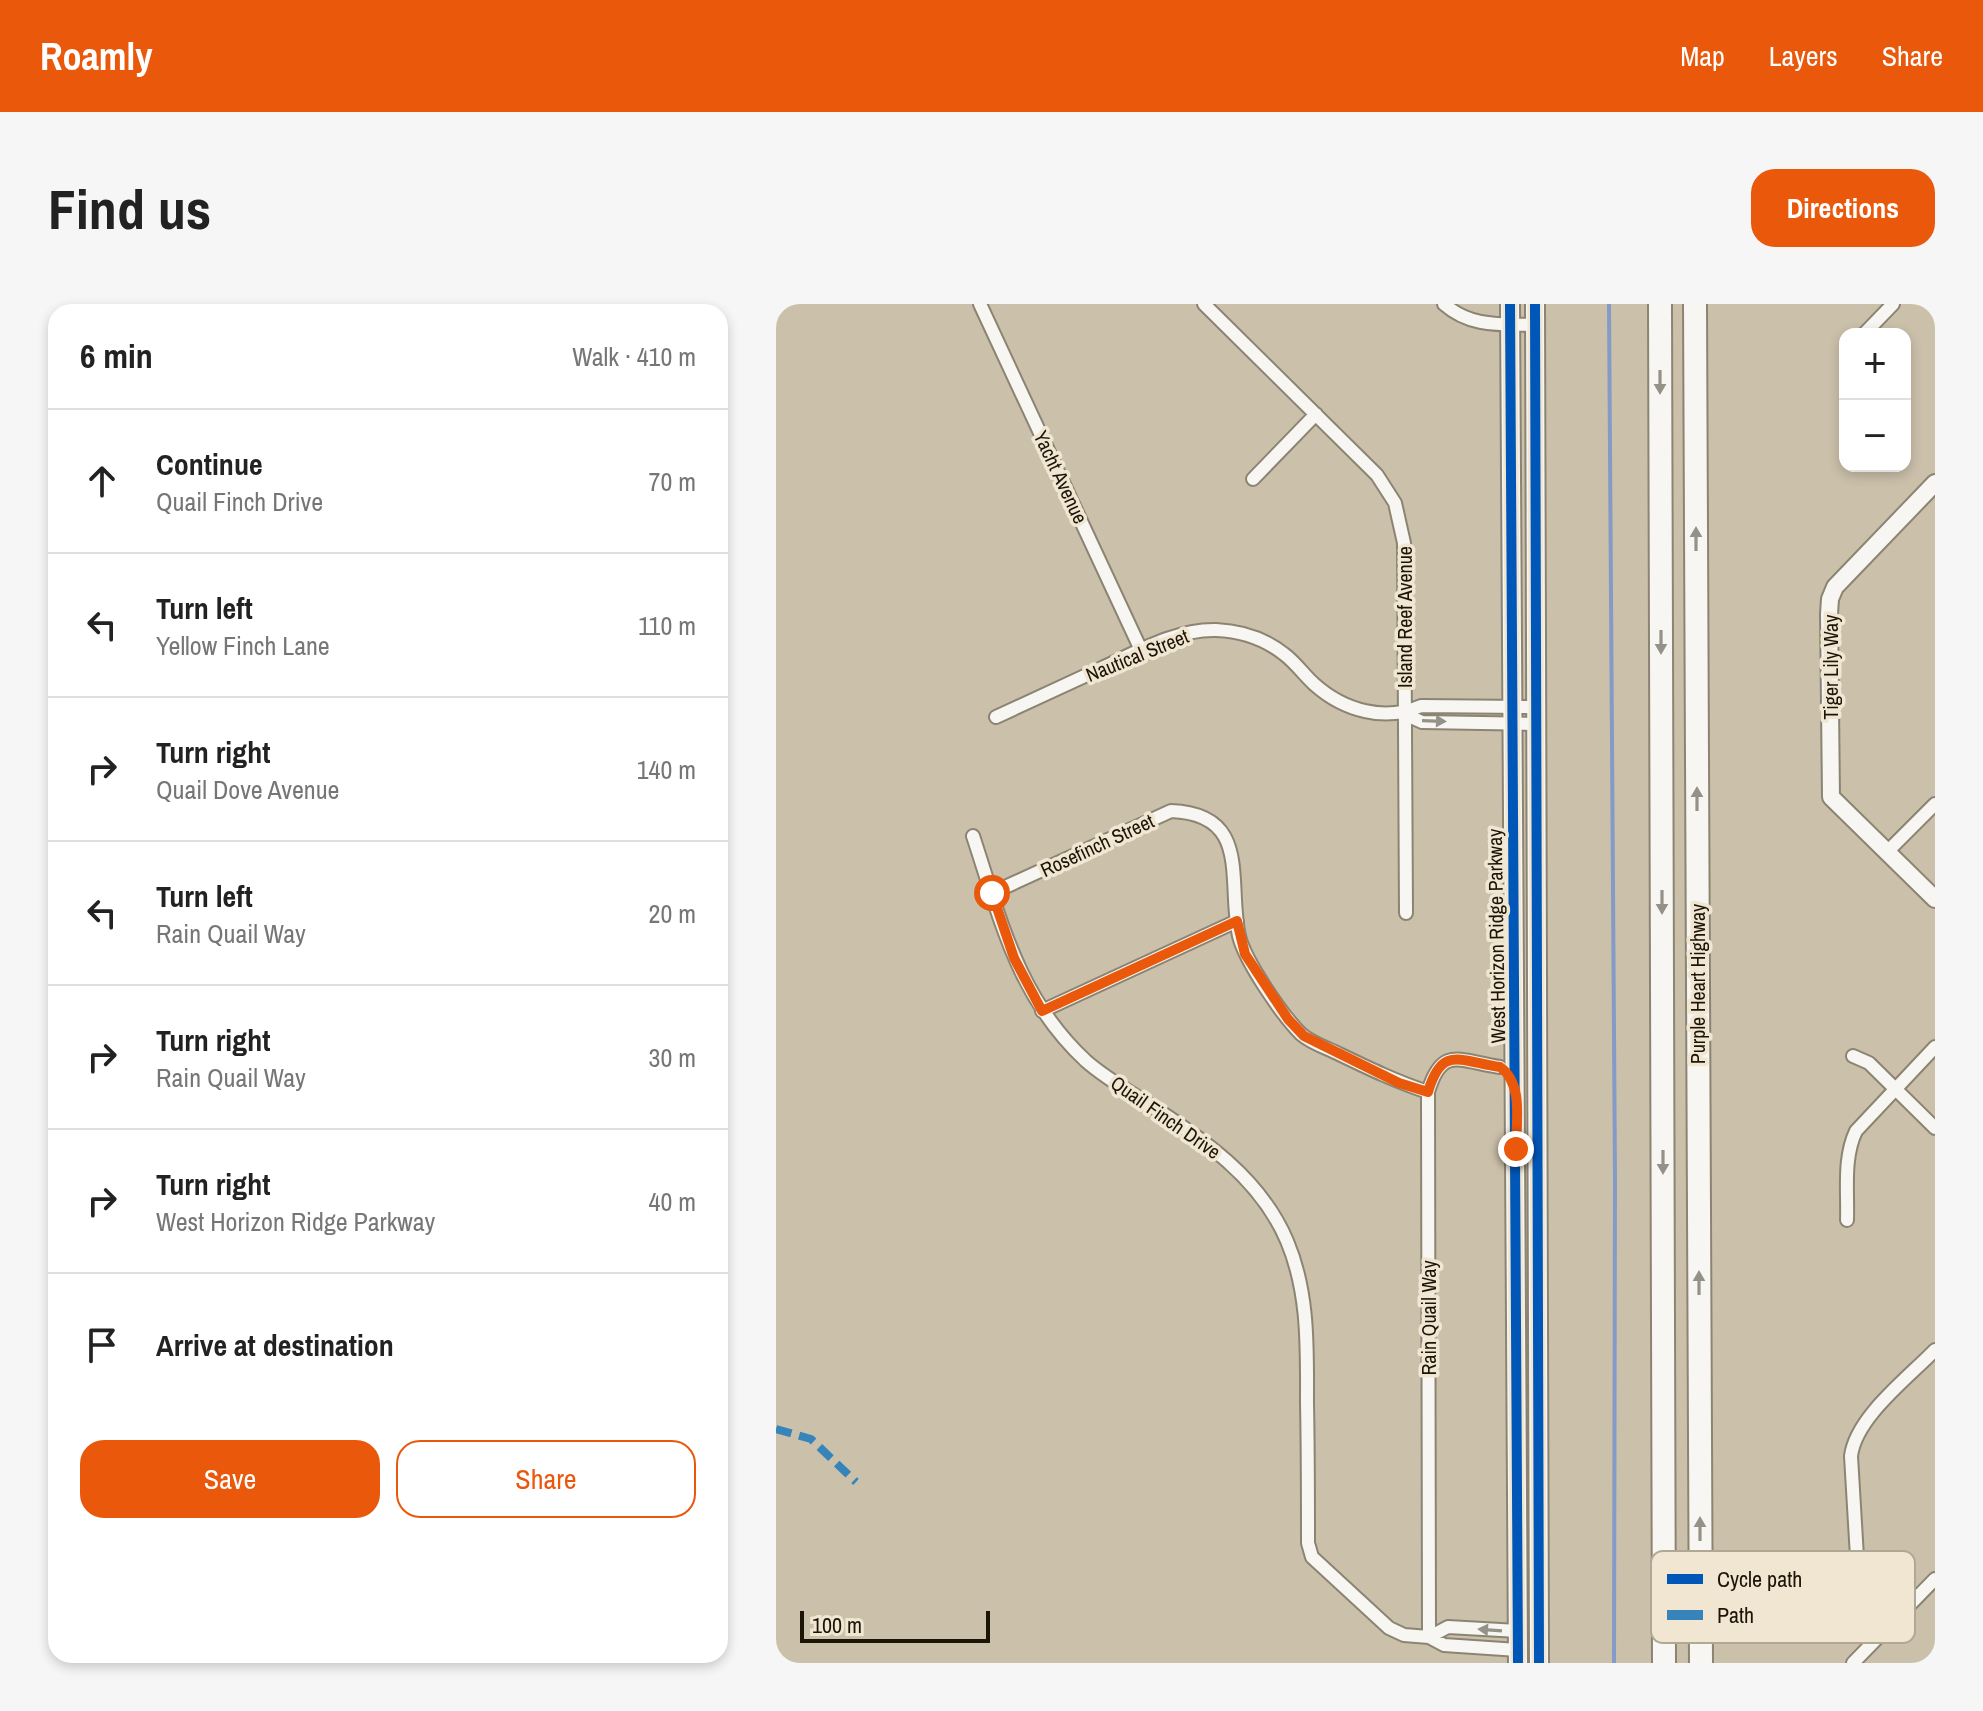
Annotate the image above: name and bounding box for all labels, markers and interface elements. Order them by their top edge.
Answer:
text: Roamly [40,31,153,82]
text: Map [1680,37,1725,75]
text: Layers [1769,37,1838,75]
text: Share [1882,37,1943,75]
button: Directions [1751,169,1935,247]
text: Find us [48,171,211,246]
map controls [1839,328,1911,472]
button: + [1839,328,1911,400]
text: 6 min [80,333,153,379]
text: Walk · 410 m [572,339,696,374]
one-way arrow [1654,370,1666,395]
button: − [1839,400,1911,472]
street label: Yacht Avenue [1028,426,1094,528]
text: Continue [156,444,263,484]
icon: ahead [80,459,124,503]
text: 70 m [649,464,696,499]
text: Quail Finch Drive [156,484,323,519]
one-way arrow [1690,526,1702,551]
street label: Island Reef Avenue [1391,546,1418,688]
text: Turn left [156,588,253,628]
icon: left [80,603,124,647]
text: 110 m [638,608,696,643]
street label: Tiger Lily Way [1817,614,1844,719]
street label: Nautical Street [1082,622,1193,688]
text: Yellow Finch Lane [156,628,330,663]
one-way arrow [1655,630,1667,655]
one-way arrow [1421,715,1447,728]
text: Turn right [156,732,270,772]
icon: right [80,747,124,791]
text: 140 m [637,752,696,787]
text: Quail Dove Avenue [156,772,339,807]
one-way arrow [1691,786,1703,811]
street label: Rosefinch Street [1036,807,1158,883]
street label: West Horizon Ridge Parkway [1481,828,1511,1044]
route start [974,875,1010,911]
text: Turn left [156,876,253,916]
one-way arrow [1656,890,1668,915]
icon: left [80,891,124,935]
text: 20 m [649,896,696,931]
street label: Purple Heart Highway [1684,903,1711,1064]
text: Rain Quail Way [156,916,306,951]
text: Turn right [156,1020,270,1060]
icon: right [80,1035,124,1079]
text: 30 m [649,1040,696,1075]
text: Rain Quail Way [156,1060,306,1095]
street label: Quail Finch Drive [1106,1069,1226,1165]
route end [1498,1131,1534,1167]
one-way arrow [1657,1150,1669,1175]
text: Turn right [156,1164,270,1204]
icon: right [80,1179,124,1223]
text: 40 m [649,1184,696,1219]
text: West Horizon Ridge Parkway [156,1204,435,1239]
street label: Rain Quail Way [1415,1260,1442,1376]
one-way arrow [1693,1270,1705,1295]
icon: arrive [80,1323,124,1367]
text: Arrive at destination [156,1325,394,1365]
button: Save [80,1440,380,1518]
button: Share [396,1440,696,1518]
one-way arrow [1694,1516,1706,1541]
legend [1651,1551,1915,1643]
text: Cycle path [1717,1564,1802,1594]
text: Path [1717,1600,1754,1630]
scale bar [800,1607,990,1643]
text: 100 m [812,1610,862,1640]
one-way arrow [1477,1623,1503,1636]

